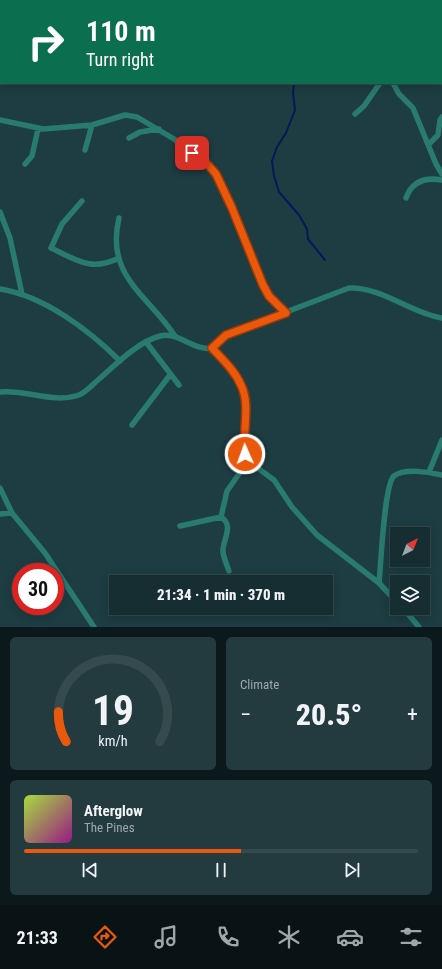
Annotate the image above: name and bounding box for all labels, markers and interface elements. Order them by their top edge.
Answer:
text: 110 m [86,15,156,48]
icon: right [20,16,72,68]
text: Turn right [86,49,154,70]
pin [175,136,209,170]
icon: arrive [181,142,203,164]
position arrow [224,433,266,475]
north arrow [390,527,430,567]
map controls [390,527,430,615]
speed limit sign: 30 [12,563,64,615]
button: layers [390,575,430,615]
text: 21:34 · 1 min · 370 m [157,586,285,604]
text: Climate [240,677,279,692]
text: 19 [92,685,134,734]
text: 20.5° [296,697,362,732]
text: − [240,702,251,727]
text: + [407,702,418,727]
text: km/h [98,732,128,748]
text: Afterglow [84,802,143,820]
text: The Pines [84,820,135,835]
icon: previous [79,859,101,881]
icon: pause [210,859,232,881]
icon: next [341,859,363,881]
icon: directions [91,923,119,951]
icon: music [152,923,180,951]
icon: phone [214,923,242,951]
icon: climate [275,923,303,951]
icon: car [336,923,364,951]
icon: filters [397,923,425,951]
text: 21:33 [17,927,58,948]

